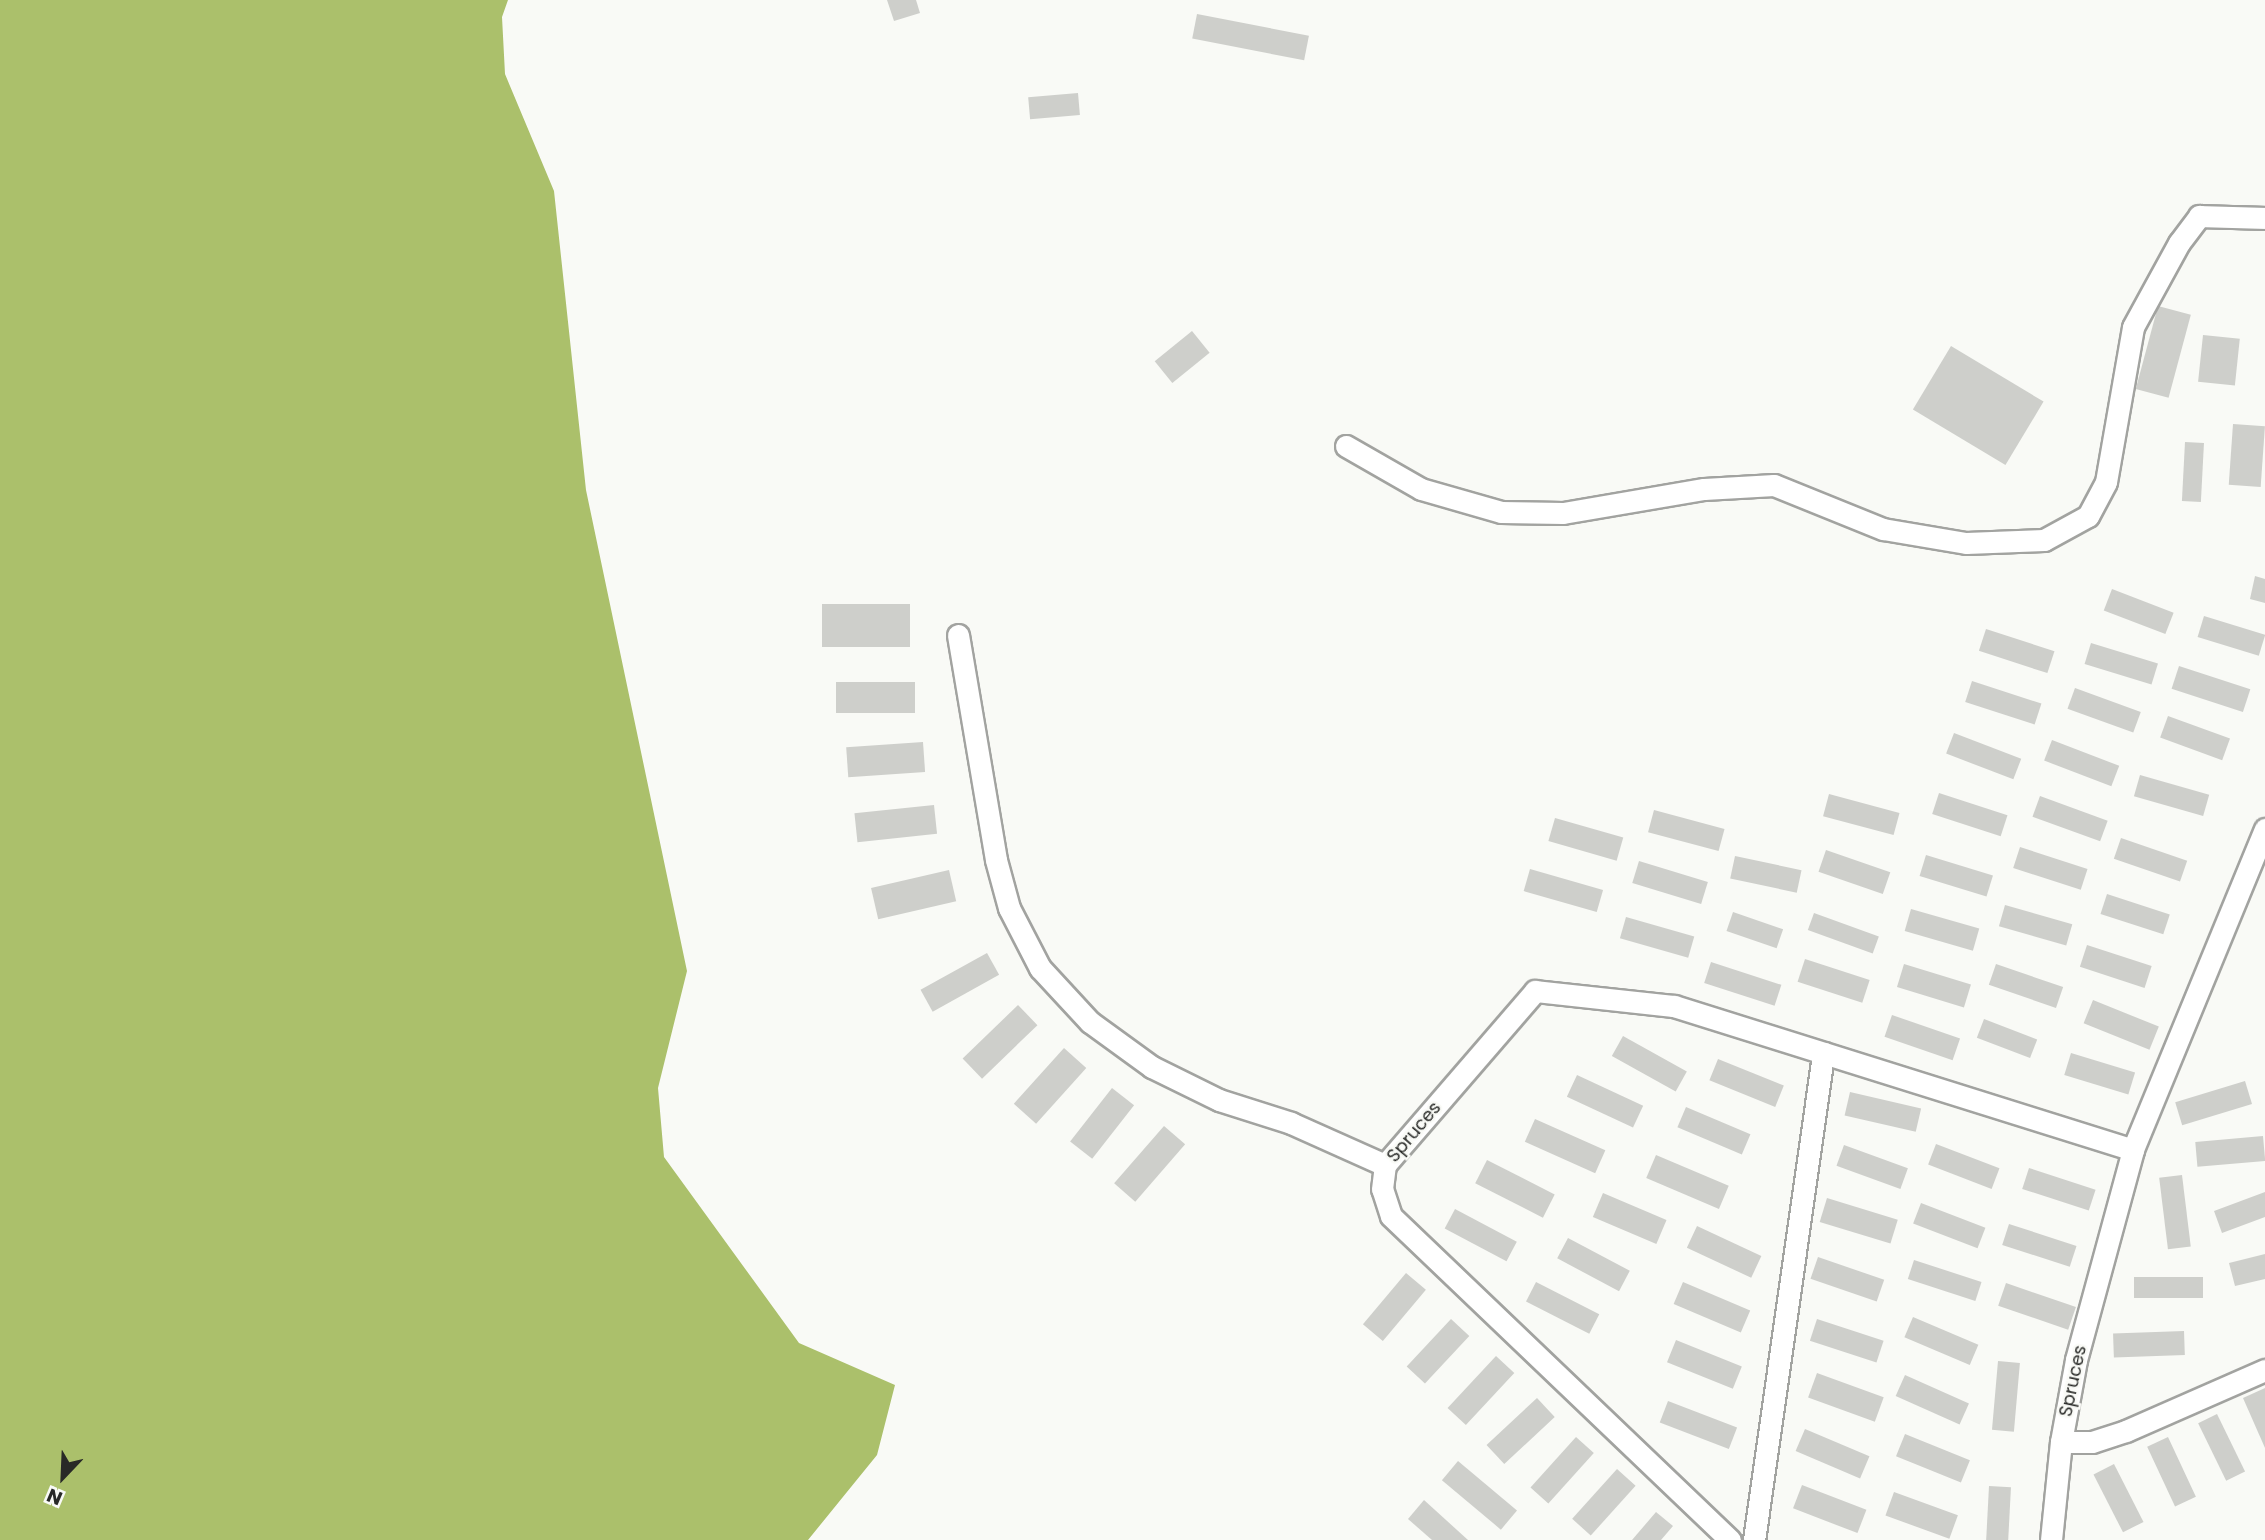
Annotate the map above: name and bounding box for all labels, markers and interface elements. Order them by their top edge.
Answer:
street label: Spruces [1382,1097,1446,1167]
street label: Spruces [2055,1343,2091,1419]
north arrow [28,1442,98,1512]
text: N [43,1482,66,1512]

